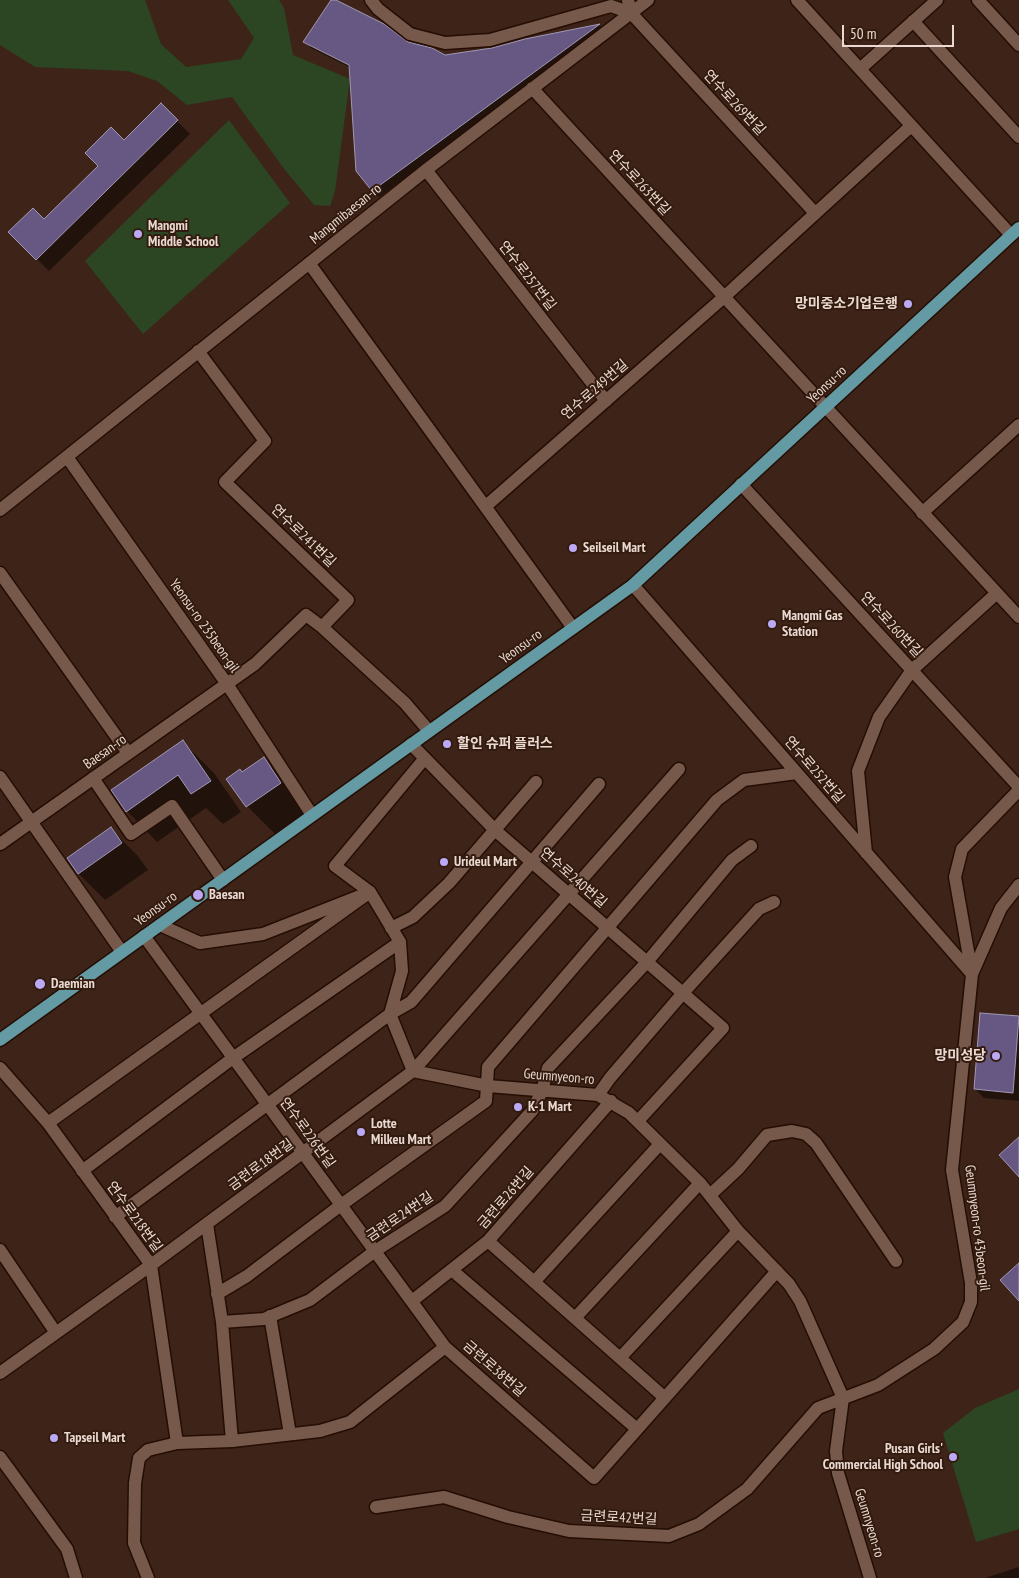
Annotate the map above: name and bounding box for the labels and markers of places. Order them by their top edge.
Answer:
place label: Mangmi Middle School [148,218,218,250]
marker: Mangmi Middle School [132,228,144,240]
place label: 망미중소기업은행 [795,296,898,312]
marker: 망미중소기업은행 [902,298,914,310]
place label: Seilseil Mart [583,540,646,556]
marker: Seilseil Mart [567,542,579,554]
place label: Mangmi Gas Station [782,608,843,640]
marker: Mangmi Gas Station [766,618,778,630]
place label: 할인 슈퍼 플러스 [457,736,553,752]
marker: 할인 슈퍼 플러스 [441,738,453,750]
place label: Urideul Mart [454,854,517,870]
marker: Urideul Mart [438,856,450,868]
place label: Baesan [209,887,245,903]
marker: Baesan [191,888,205,902]
place label: Daemian [51,976,95,992]
marker: Daemian [33,977,47,991]
place label: 망미성당 [934,1048,986,1064]
marker: 망미성당 [990,1050,1002,1062]
place label: K-1 Mart [528,1099,572,1115]
marker: K-1 Mart [512,1101,524,1113]
place label: Lotte Milkeu Mart [371,1116,431,1148]
marker: Lotte Milkeu Mart [355,1126,367,1138]
place label: Tapseil Mart [64,1430,125,1446]
marker: Tapseil Mart [48,1432,60,1444]
place label: Pusan Girls' Commercial High School [823,1441,943,1474]
marker: Pusan Girls' Commercial High School [947,1451,959,1463]

